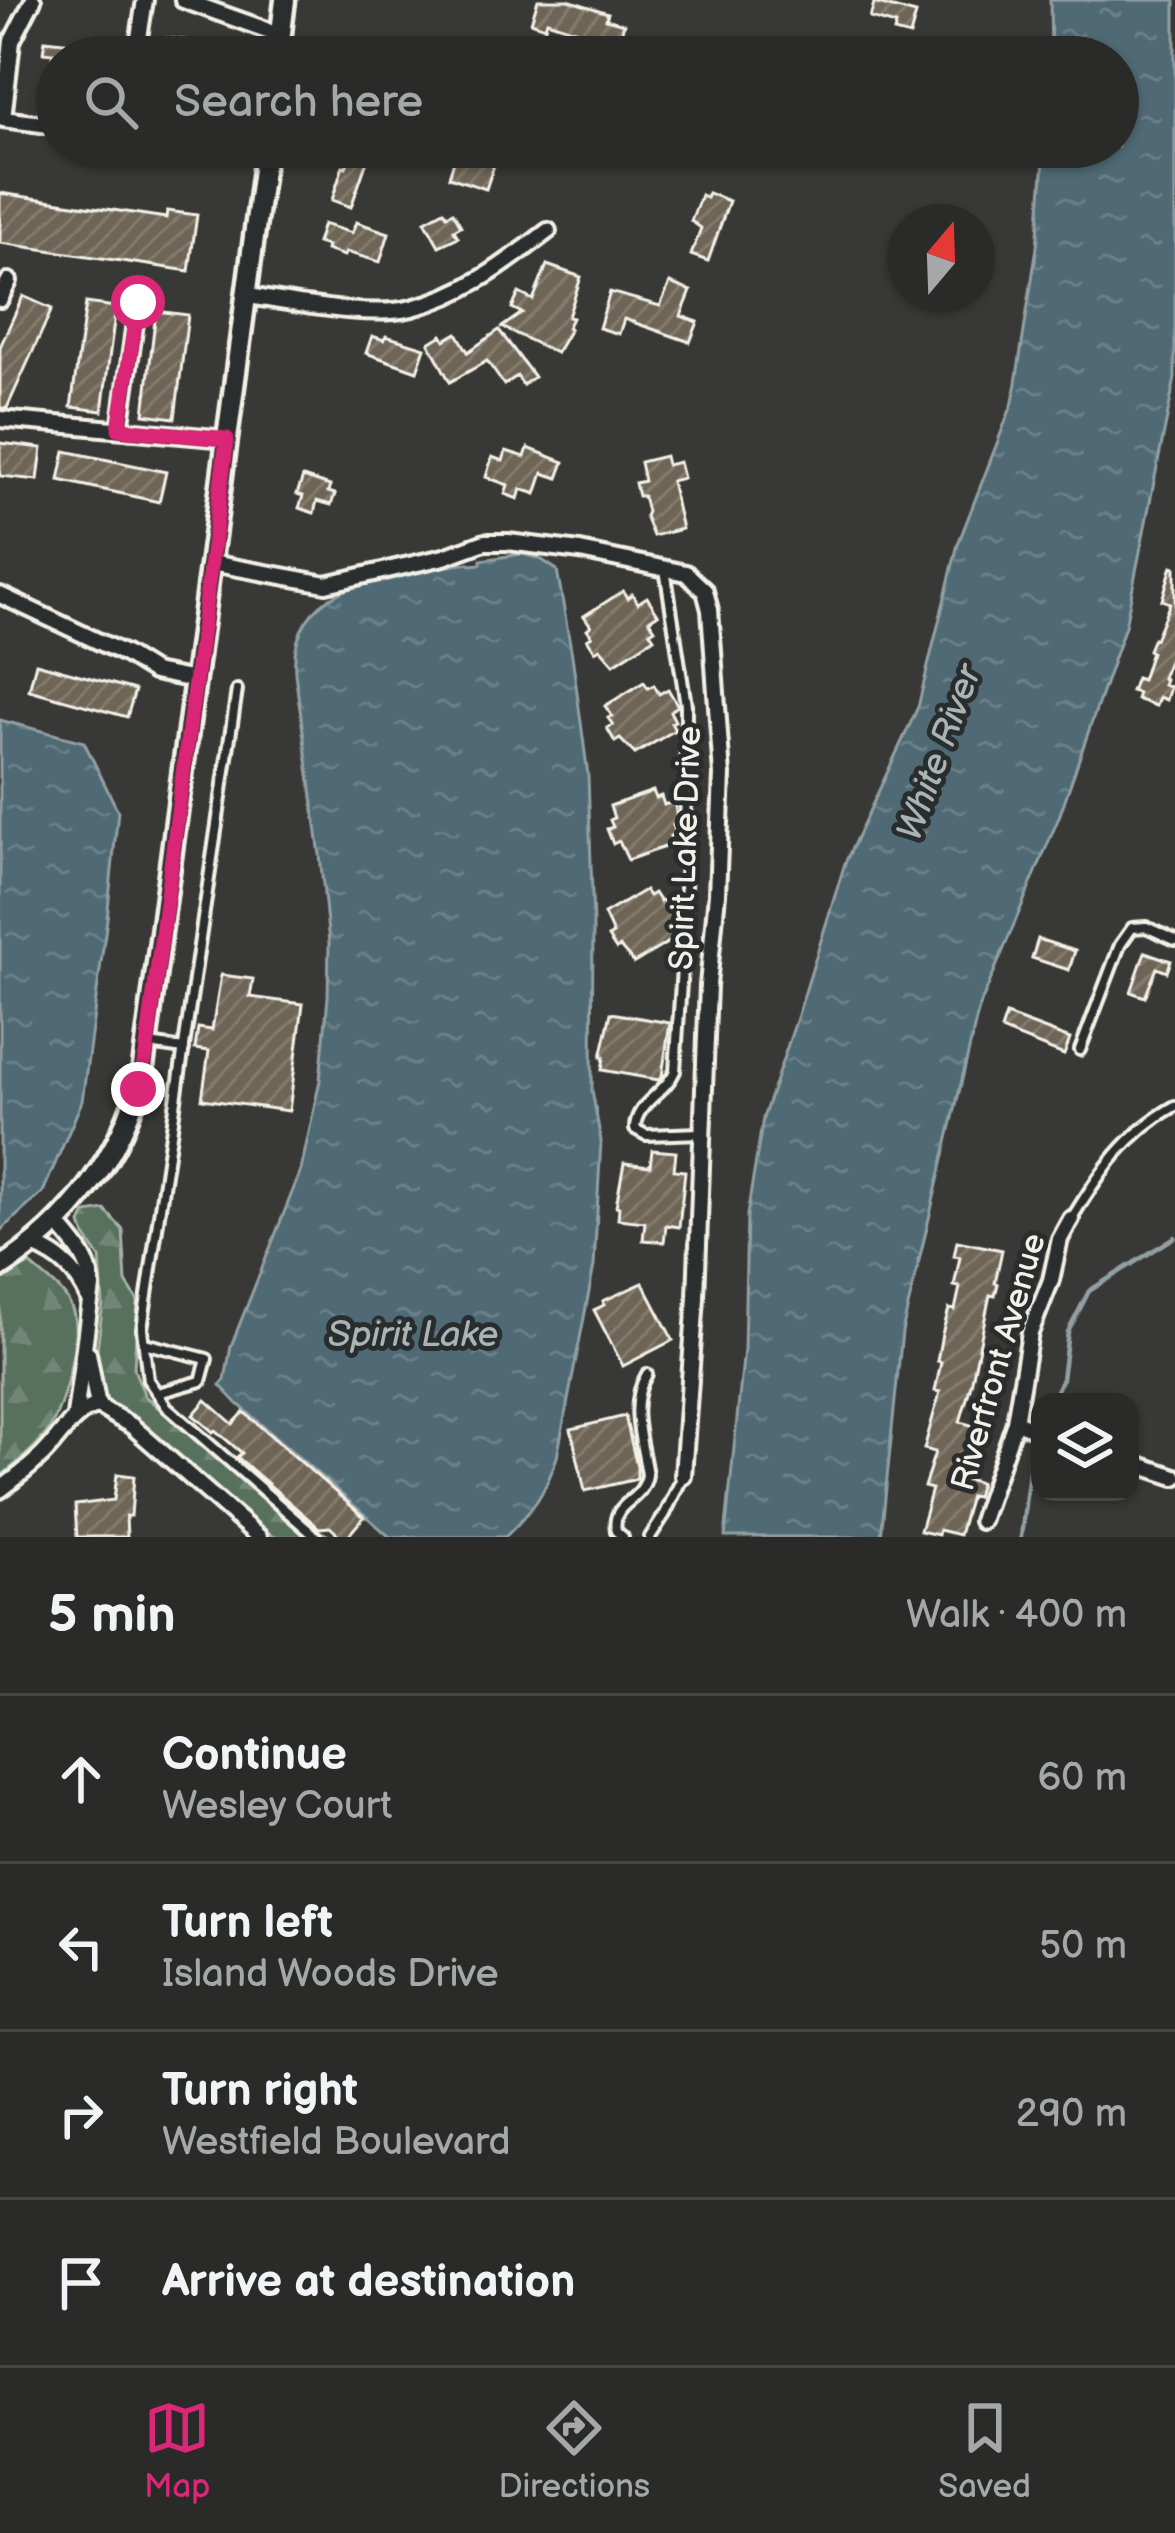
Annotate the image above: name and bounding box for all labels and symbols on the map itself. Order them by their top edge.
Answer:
north arrow [887,204,995,312]
route start [111,275,165,329]
water label: White River [888,657,993,847]
street label: Spirit Lake Drive [662,725,710,971]
route end [111,1062,165,1116]
street label: Riverfront Avenue [943,1229,1055,1495]
water label: Spirit Lake [327,1314,499,1357]

